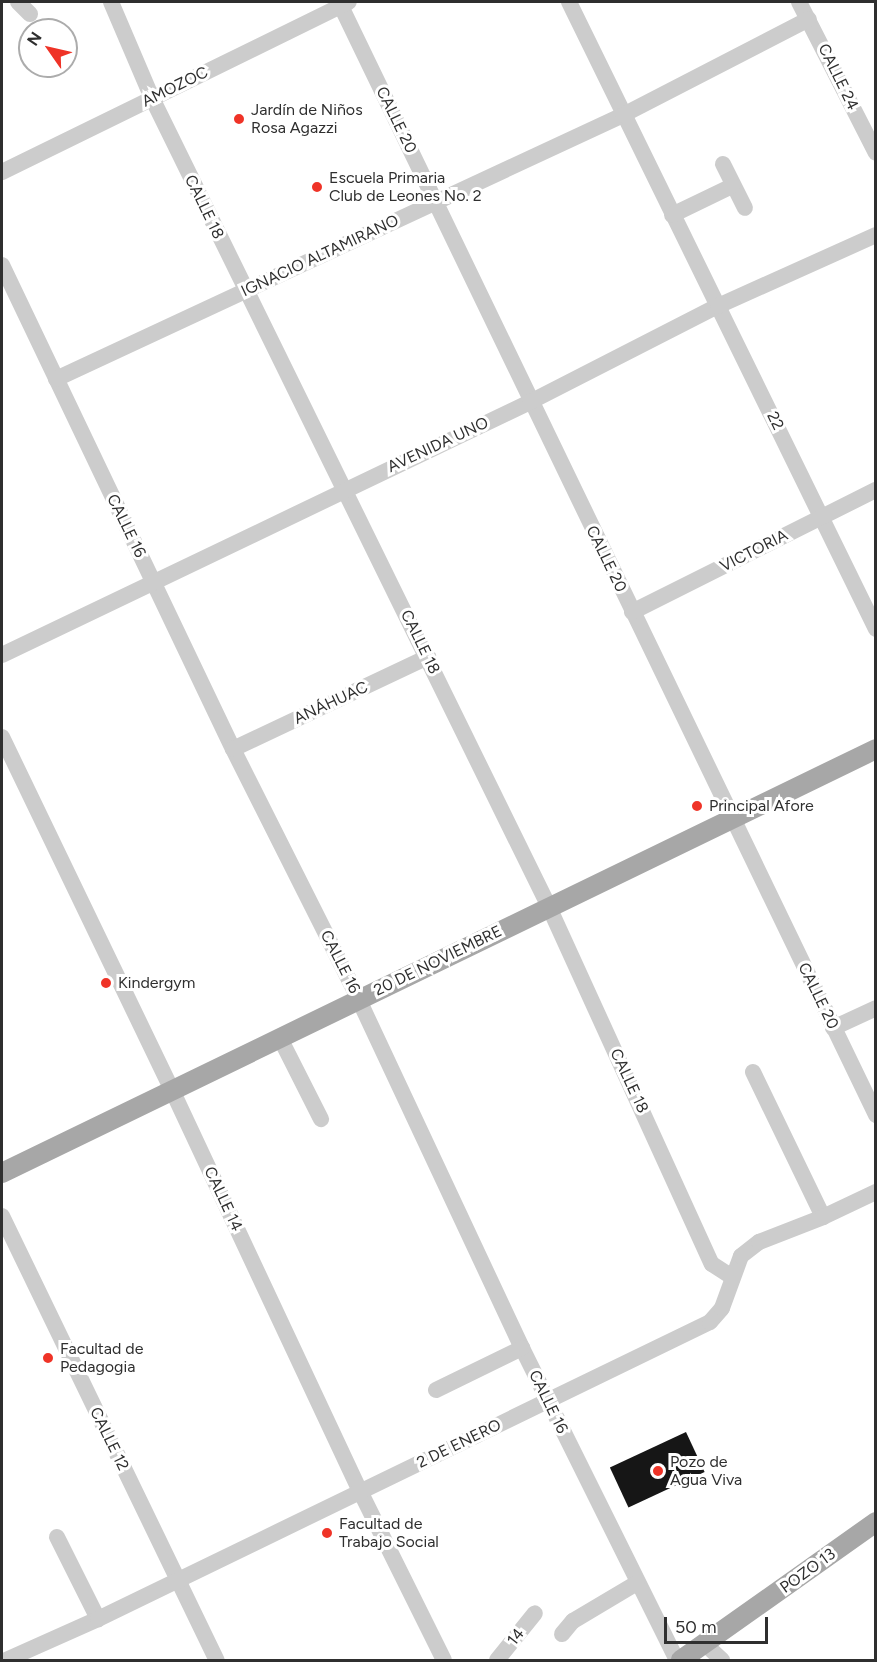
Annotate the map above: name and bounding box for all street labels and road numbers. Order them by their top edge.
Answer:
street label: CALLE 24 [814,41,862,113]
street label: AMOZOC [139,63,211,111]
street label: CALLE 20 [372,84,420,156]
street label: CALLE 18 [180,172,228,242]
street label: IGNACIO ALTAMIRANO [238,211,402,301]
street label: 22 [762,409,788,433]
street label: AVENIDA UNO [384,413,492,477]
street label: CALLE 16 [102,491,150,561]
street label: CALLE 20 [582,523,630,595]
street label: VICTORIA [717,526,791,576]
street label: CALLE 18 [396,607,444,677]
street label: ANÁHUAC [291,678,371,728]
street label: 20 DE NOVIEMBRE [371,922,505,1000]
street label: CALLE 16 [316,927,364,997]
street label: CALLE 20 [794,960,842,1032]
street label: CALLE 18 [606,1046,652,1116]
street label: CALLE 14 [200,1164,246,1234]
street label: CALLE 16 [524,1367,572,1437]
street label: CALLE 12 [85,1404,133,1474]
street label: 2 DE ENERO [414,1415,504,1473]
street label: POZO 13 [777,1545,839,1597]
street label: 14 [503,1625,529,1649]

